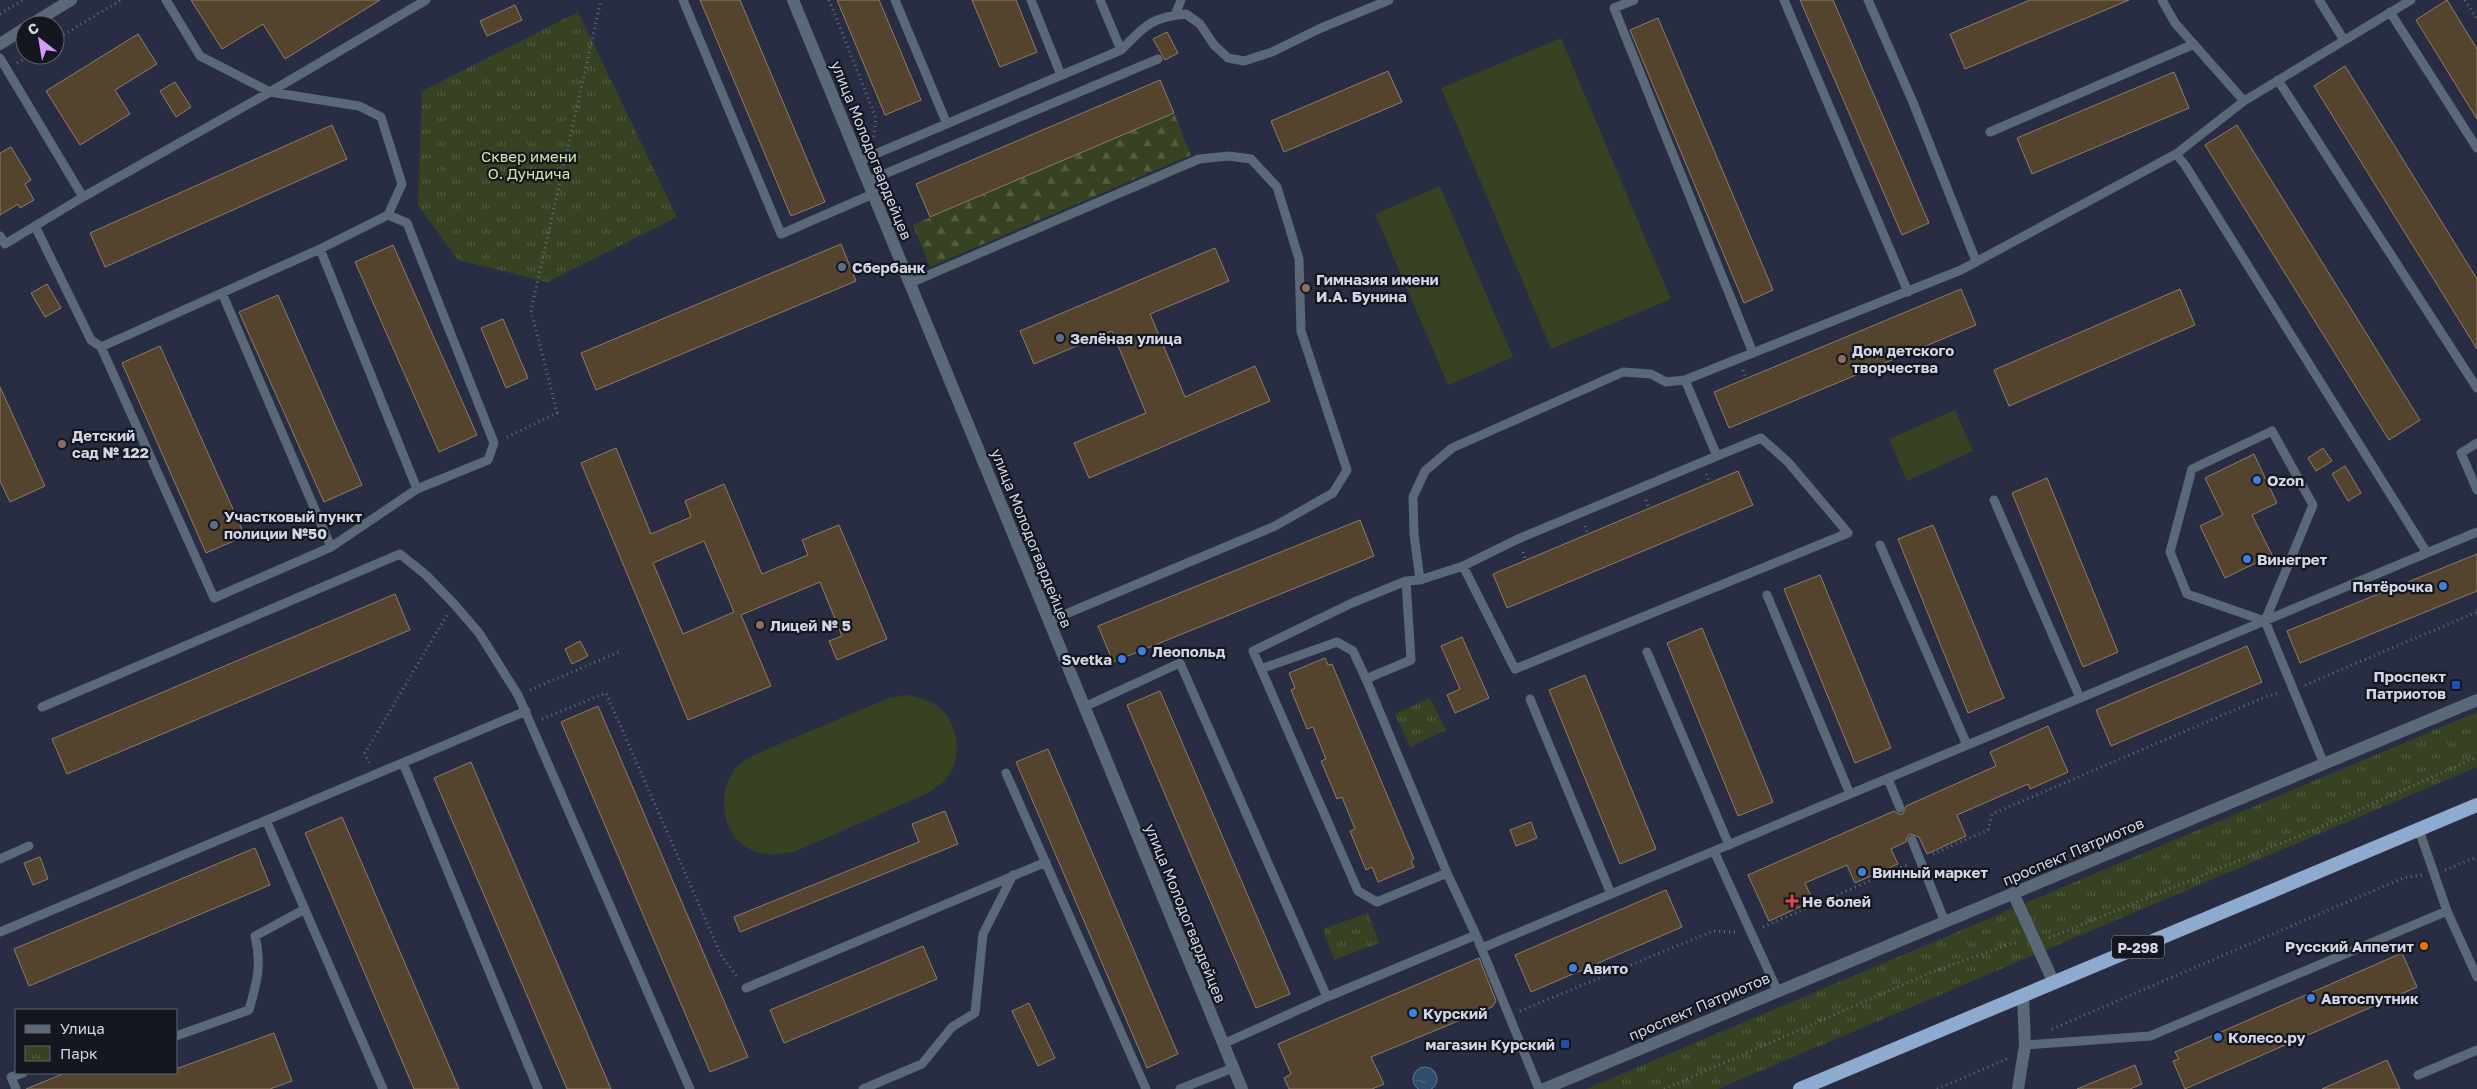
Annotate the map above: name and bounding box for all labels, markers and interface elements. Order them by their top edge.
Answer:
north arrow [15,15,65,65]
text: С [24,19,42,38]
street label: улица Молодогвардейцев [828,58,916,242]
park label: Сквер имени О. Дундича [481,147,577,182]
place label: Сбербанк [852,258,926,276]
marker: Сбербанк [836,261,848,273]
place label: Гимназия имени И.А. Бунина [1316,270,1439,305]
marker: Гимназия имени И.А. Бунина [1300,282,1312,294]
place label: Зелёная улица [1070,329,1182,347]
marker: Зелёная улица [1054,332,1066,344]
place label: Дом детского творчества [1852,341,1954,376]
marker: Дом детского творчества [1836,353,1848,365]
place label: Детский сад № 122 [72,426,149,461]
marker: Детский сад № 122 [56,438,68,450]
street label: улица Молодогвардейцев [988,446,1076,630]
place label: Ozon [2267,471,2304,489]
marker: Ozon [2251,474,2263,486]
place label: Участковый пункт полиции №50 [224,507,362,542]
marker: Участковый пункт полиции №50 [208,519,220,531]
place label: Винегрет [2257,550,2328,568]
marker: Винегрет [2241,553,2253,565]
place label: Пятёрочка [2352,577,2433,595]
marker: Пятёрочка [2437,580,2449,592]
place label: Лицей № 5 [770,616,851,634]
marker: Лицей № 5 [754,619,766,631]
place label: Леопольд [1152,642,1226,660]
marker: Леопольд [1136,645,1148,657]
place label: Svetka [1061,650,1112,668]
marker: Svetka [1116,653,1128,665]
place label: Проспект Патриотов [2366,667,2446,702]
marker: Проспект Патриотов [2450,679,2462,691]
street label: проспект Патриотов [2000,813,2146,889]
street label: улица Молодогвардейцев [1142,821,1230,1005]
place label: Винный маркет [1872,863,1988,881]
marker: Винный маркет [1856,866,1868,878]
place label: Не болей [1802,892,1871,910]
marker: Не болей [1786,895,1798,907]
road number: Р-298 [2112,936,2164,959]
place label: Русский Аппетит [2285,937,2414,955]
marker: Русский Аппетит [2418,940,2430,952]
place label: Авито [1583,959,1628,977]
marker: Авито [1567,962,1579,974]
street label: проспект Патриотов [1626,968,1772,1044]
place label: Автоспутник [2321,989,2419,1007]
marker: Автоспутник [2305,992,2317,1004]
place label: Курский [1423,1004,1487,1022]
marker: Курский [1407,1007,1419,1019]
legend [15,1009,178,1074]
text: Улица [60,1019,105,1037]
place label: Колесо.ру [2228,1028,2305,1046]
marker: Колесо.ру [2212,1031,2224,1043]
place label: магазин Курский [1426,1035,1555,1053]
marker: магазин Курский [1559,1038,1571,1050]
text: Парк [60,1044,98,1062]

